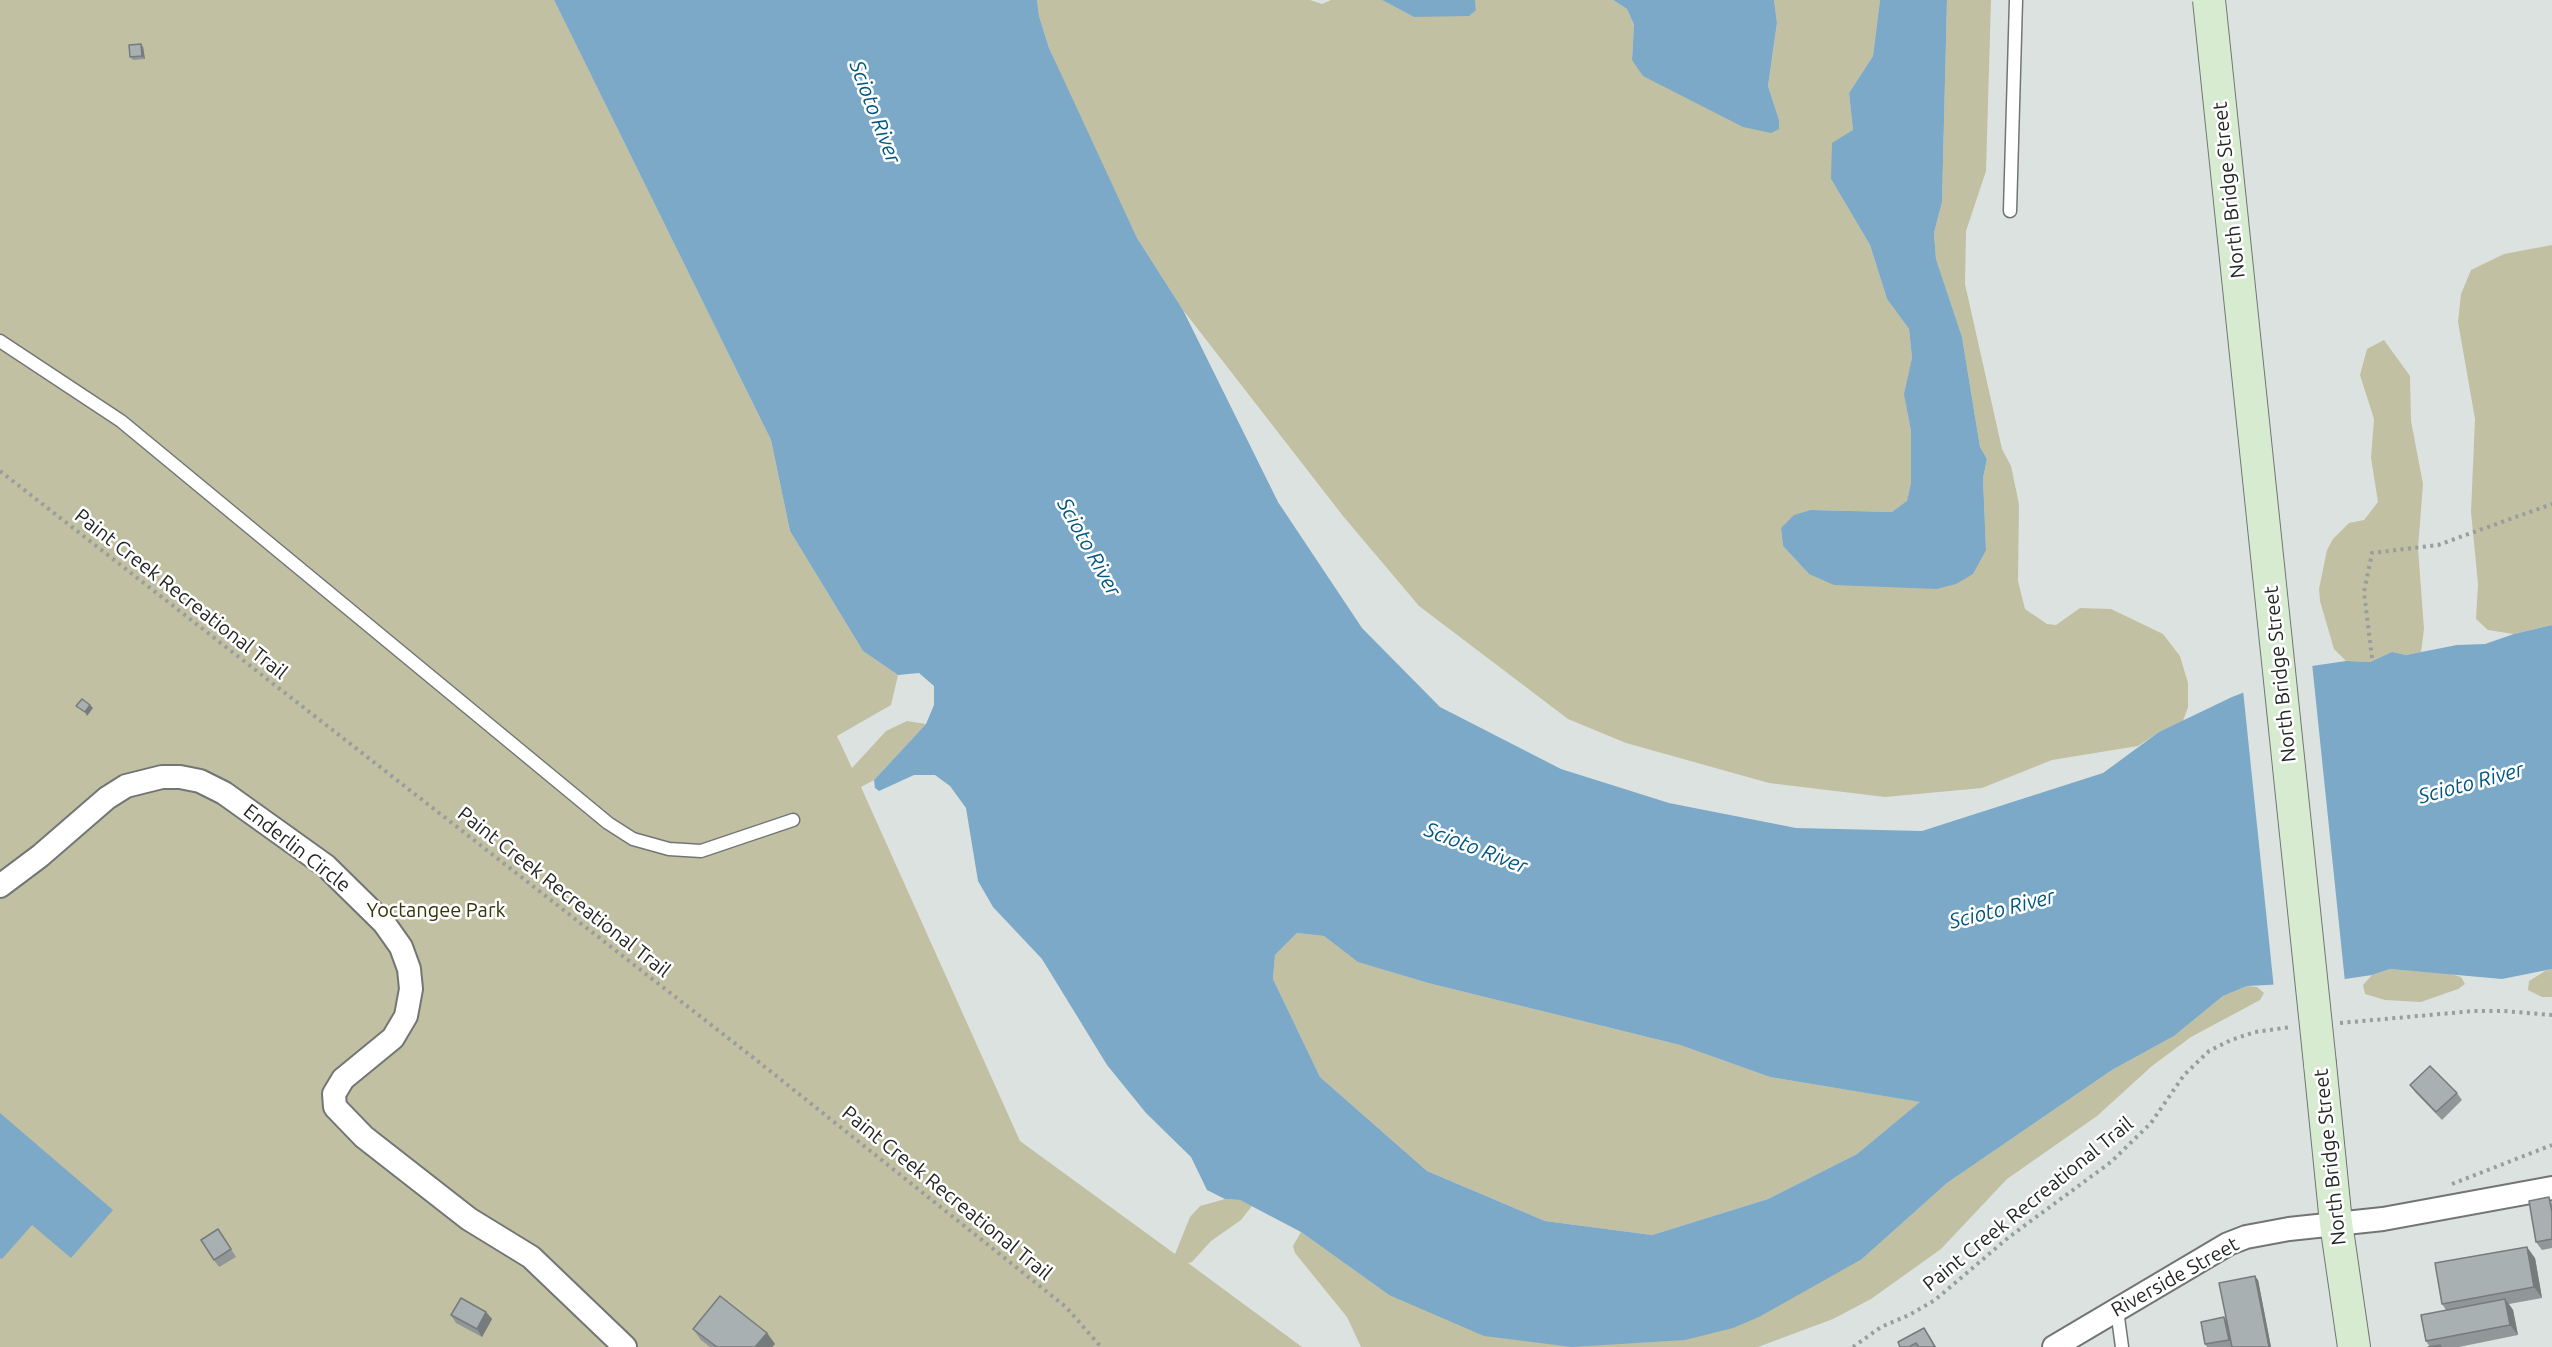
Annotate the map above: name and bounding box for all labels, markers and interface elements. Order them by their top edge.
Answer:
water label: Scioto River [844,57,906,167]
street label: North Bridge Street [2208,101,2250,279]
water label: Scioto River [1052,494,1126,600]
street label: Paint Creek Recreational Trail [70,503,292,685]
street label: North Bridge Street [2259,585,2301,763]
water label: Scioto River [2416,757,2526,809]
street label: Enderlin Circle [239,799,355,897]
street label: Paint Creek Recreational Trail [453,801,675,983]
water label: Scioto River [1421,817,1531,879]
water label: Scioto River [1946,884,2058,934]
park label: Yoctangee Park [366,898,506,922]
street label: North Bridge Street [2309,1068,2351,1246]
street label: Paint Creek Recreational Trail [837,1101,1057,1285]
street label: Paint Creek Recreational Trail [1918,1112,2138,1296]
street label: Riverside Street [2107,1232,2243,1322]

